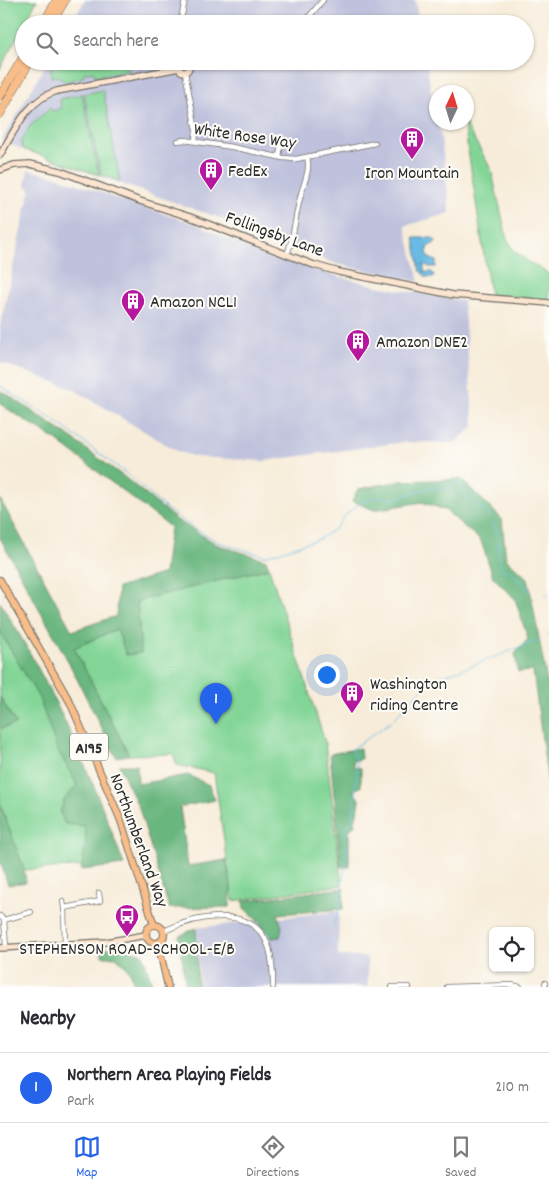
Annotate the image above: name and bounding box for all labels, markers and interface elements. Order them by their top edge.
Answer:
search box [15,15,534,70]
icon: search [33,29,61,57]
text: Search here [73,29,159,56]
north arrow [429,85,474,130]
street label: White Rose Way [192,118,298,157]
building icon: Iron Mountain [399,126,425,160]
building icon: FedEx [198,157,224,191]
place label: FedEx [228,160,268,185]
place label: Iron Mountain [365,162,459,187]
street label: Follingsby Lane [222,206,327,265]
building icon: Amazon NCL1 [120,288,146,322]
place label: Amazon NCL1 [150,291,237,316]
building icon: Amazon DNE2 [345,328,371,362]
place label: Amazon DNE2 [376,331,468,356]
your location [314,662,340,688]
place label: Washington riding Centre [370,673,458,719]
building icon: Washington riding Centre [339,680,365,714]
pin: 1 [200,683,232,724]
road number: A195 [70,734,108,760]
street label: Northumberland Way [102,770,174,912]
bus stop icon: STEPHENSON ROAD-SCHOOL-E/B [114,903,140,937]
map controls [489,927,534,972]
button: locate [489,927,534,972]
place label: STEPHENSON ROAD-SCHOOL-E/B [19,938,235,963]
text: Nearby [20,1005,75,1035]
text: Northern Area Playing Fields [67,1063,272,1090]
text: 1 [34,1076,38,1099]
text: 210 m [495,1076,529,1099]
text: Park [67,1090,94,1113]
tab: Map [73,1133,101,1183]
tab: Directions [246,1133,299,1183]
tab: Saved [445,1133,476,1183]

